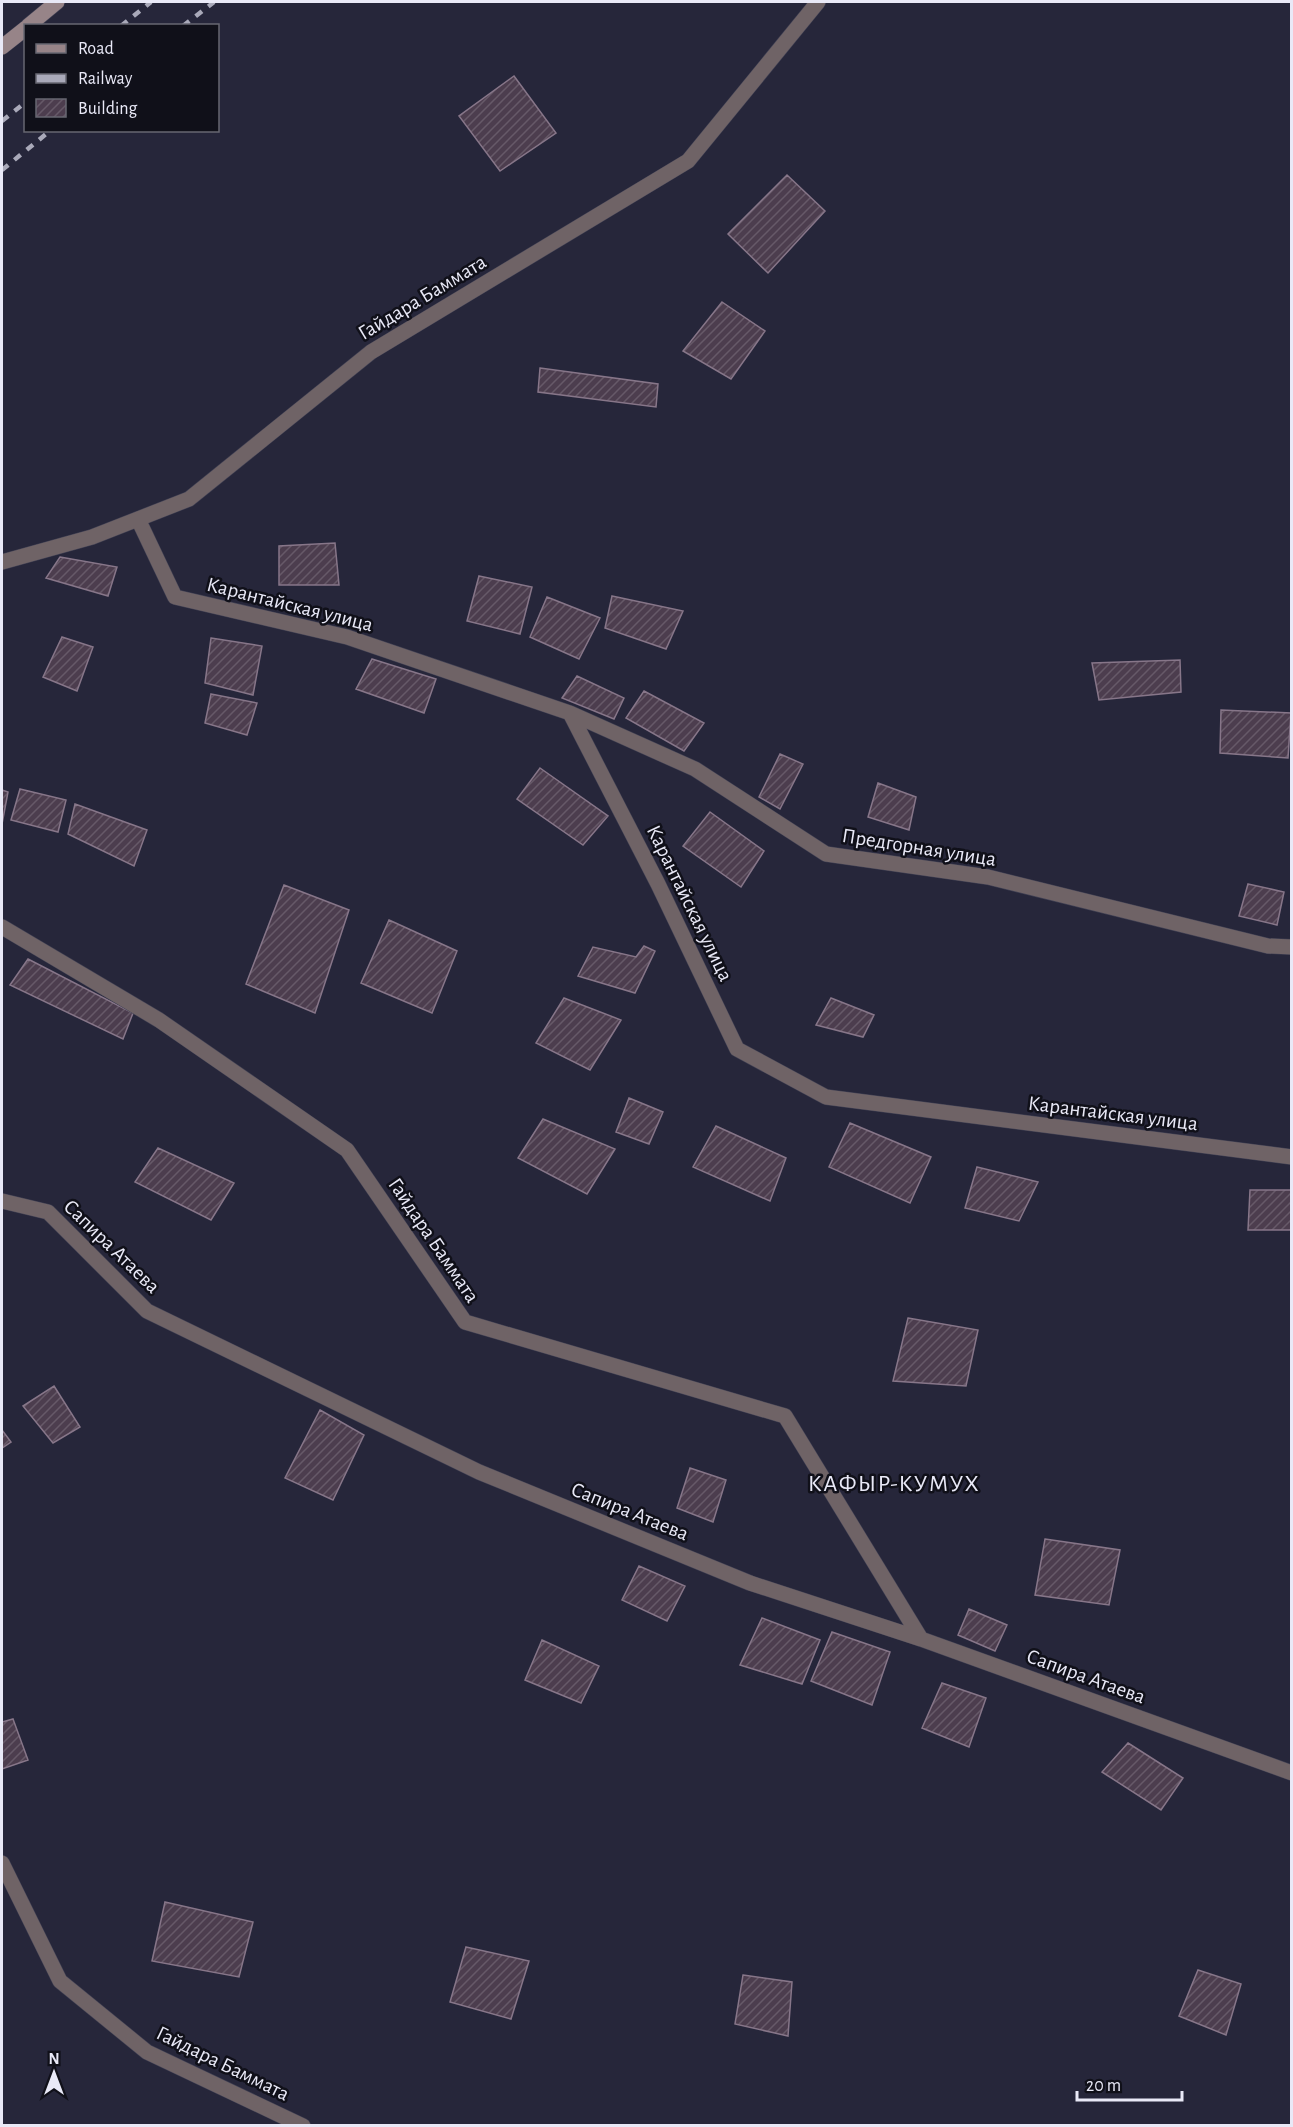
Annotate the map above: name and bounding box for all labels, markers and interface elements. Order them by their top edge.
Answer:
legend [24,24,219,132]
text: Road [78,40,114,58]
text: Railway [78,70,133,88]
text: Building [78,100,138,118]
street label: Гайдара Баммата [355,251,490,344]
street label: Карантайская улица [204,574,376,635]
street label: Карантайская улица [643,822,737,985]
street label: Предгорная улица [840,825,998,870]
street label: Карантайская улица [1027,1093,1199,1134]
street label: Гайдара Баммата [384,1174,483,1307]
street label: Сапира Атаева [60,1195,164,1298]
district label: КАФЫР-КУМУХ [808,1472,980,1496]
street label: Сапира Атаева [568,1478,692,1545]
street label: Сапира Атаева [1024,1645,1148,1708]
street label: Гайдара Баммата [153,2022,293,2105]
north arrow [24,2043,84,2103]
text: N [48,2051,60,2067]
scale bar [1077,2064,1182,2102]
text: 20 m [1086,2077,1121,2095]

